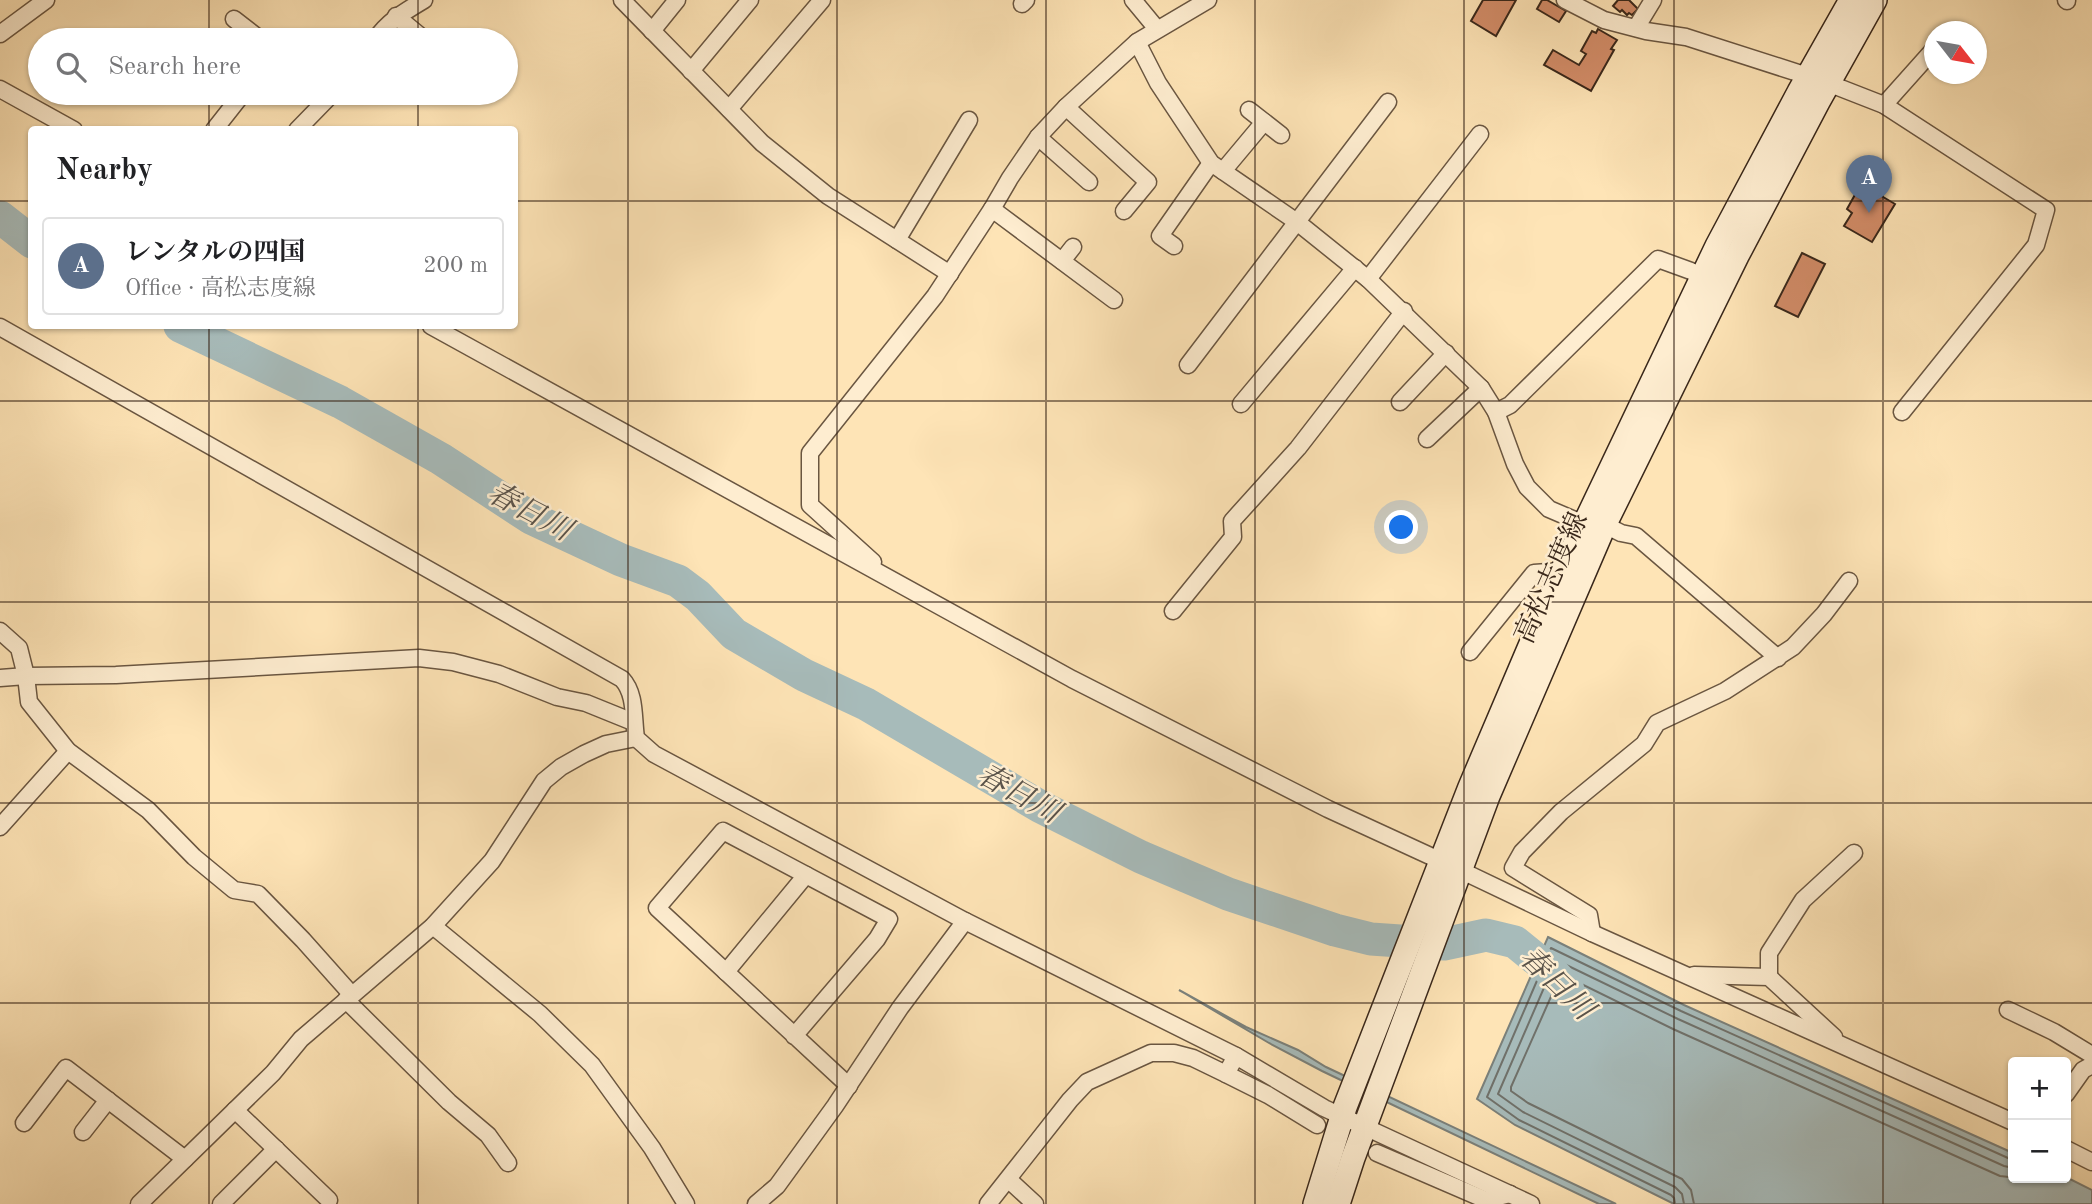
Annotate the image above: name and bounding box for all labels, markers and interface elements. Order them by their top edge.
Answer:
north arrow [1924,21,1987,84]
search box [28,28,518,105]
icon: search [52,48,90,86]
text: Search here [108,54,241,80]
pin: A [1846,155,1892,213]
text: Nearby [56,156,153,186]
text: レンタルの四国 [125,240,305,266]
text: A [72,254,90,277]
text: 200 m [423,254,488,277]
text: Office · 高松志度線 [125,277,316,300]
water label: 春日川 [482,476,580,549]
street label: 高松志度線 [1509,507,1594,648]
your location [1384,510,1418,544]
water label: 春日川 [971,757,1069,831]
water label: 春日川 [1513,940,1603,1029]
map controls [2008,1057,2071,1183]
button: + [2008,1057,2071,1120]
button: − [2008,1120,2071,1183]

